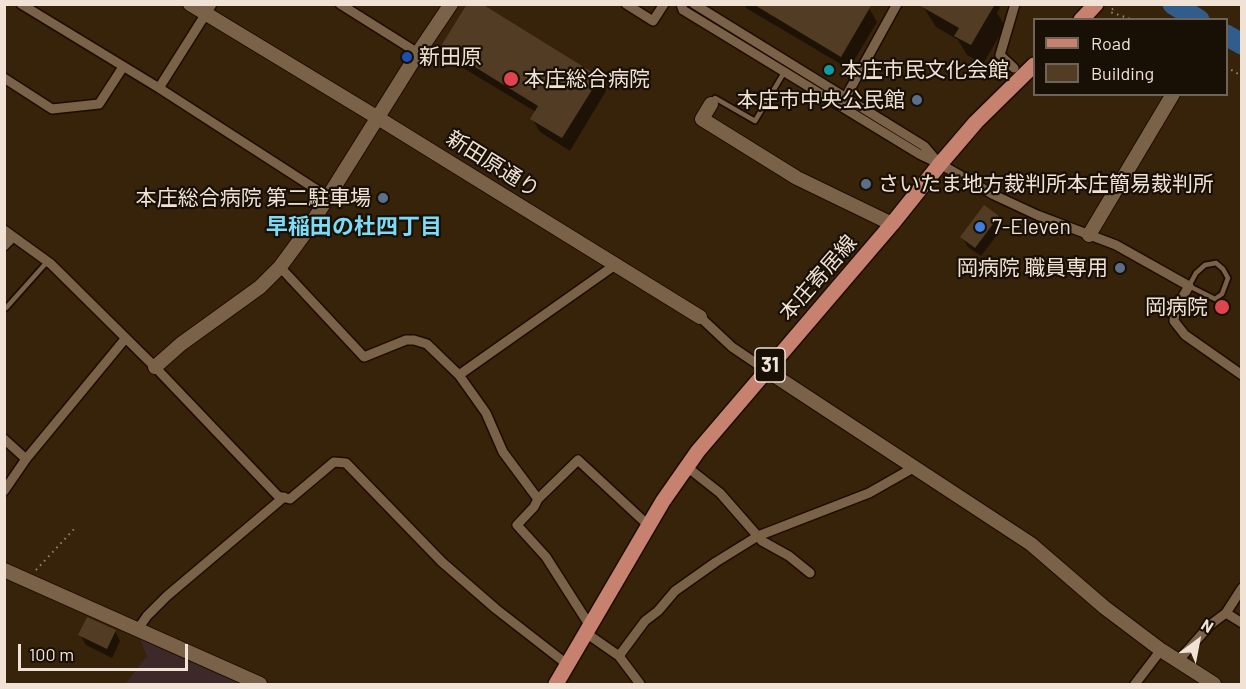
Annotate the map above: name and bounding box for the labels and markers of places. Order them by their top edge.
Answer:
place label: 新田原 [419,44,482,70]
marker: 新田原 [400,50,414,64]
place label: 本庄市民文化会館 [841,57,1009,83]
marker: 本庄市民文化会館 [822,63,836,77]
place label: 本庄総合病院 [524,66,650,92]
marker: 本庄総合病院 [502,70,520,88]
place label: 本庄市中央公民館 [737,87,905,113]
marker: 本庄市中央公民館 [910,93,924,107]
place label: さいたま地方裁判所本庄簡易裁判所 [878,171,1214,197]
marker: さいたま地方裁判所本庄簡易裁判所 [859,177,873,191]
place label: 本庄総合病院 第二駐車場 [136,185,371,211]
marker: 本庄総合病院 第二駐車場 [376,191,390,205]
place label: 7-Eleven [992,214,1071,240]
marker: 7-Eleven [973,220,987,234]
place label: 岡病院 職員専用 [957,255,1108,281]
marker: 岡病院 職員専用 [1113,261,1127,275]
place label: 岡病院 [1145,294,1208,320]
marker: 岡病院 [1213,298,1231,316]

